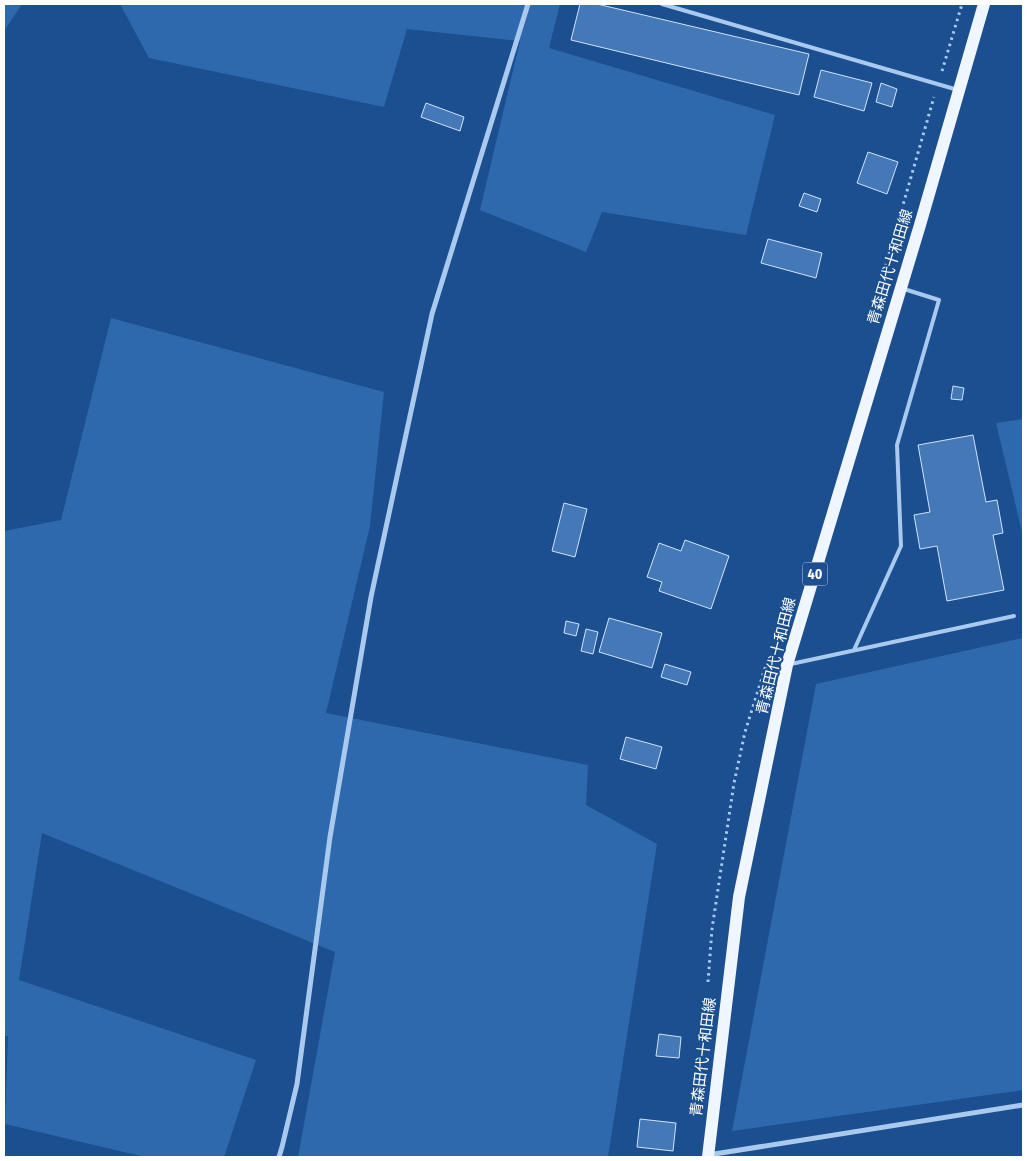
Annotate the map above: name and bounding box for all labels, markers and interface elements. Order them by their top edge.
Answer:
street label: 青森田代十和田線 [864,207,916,327]
road number: 40 [802,562,828,586]
street label: 青森田代十和田線 [753,596,799,716]
street label: 青森田代十和田線 [687,996,719,1118]

